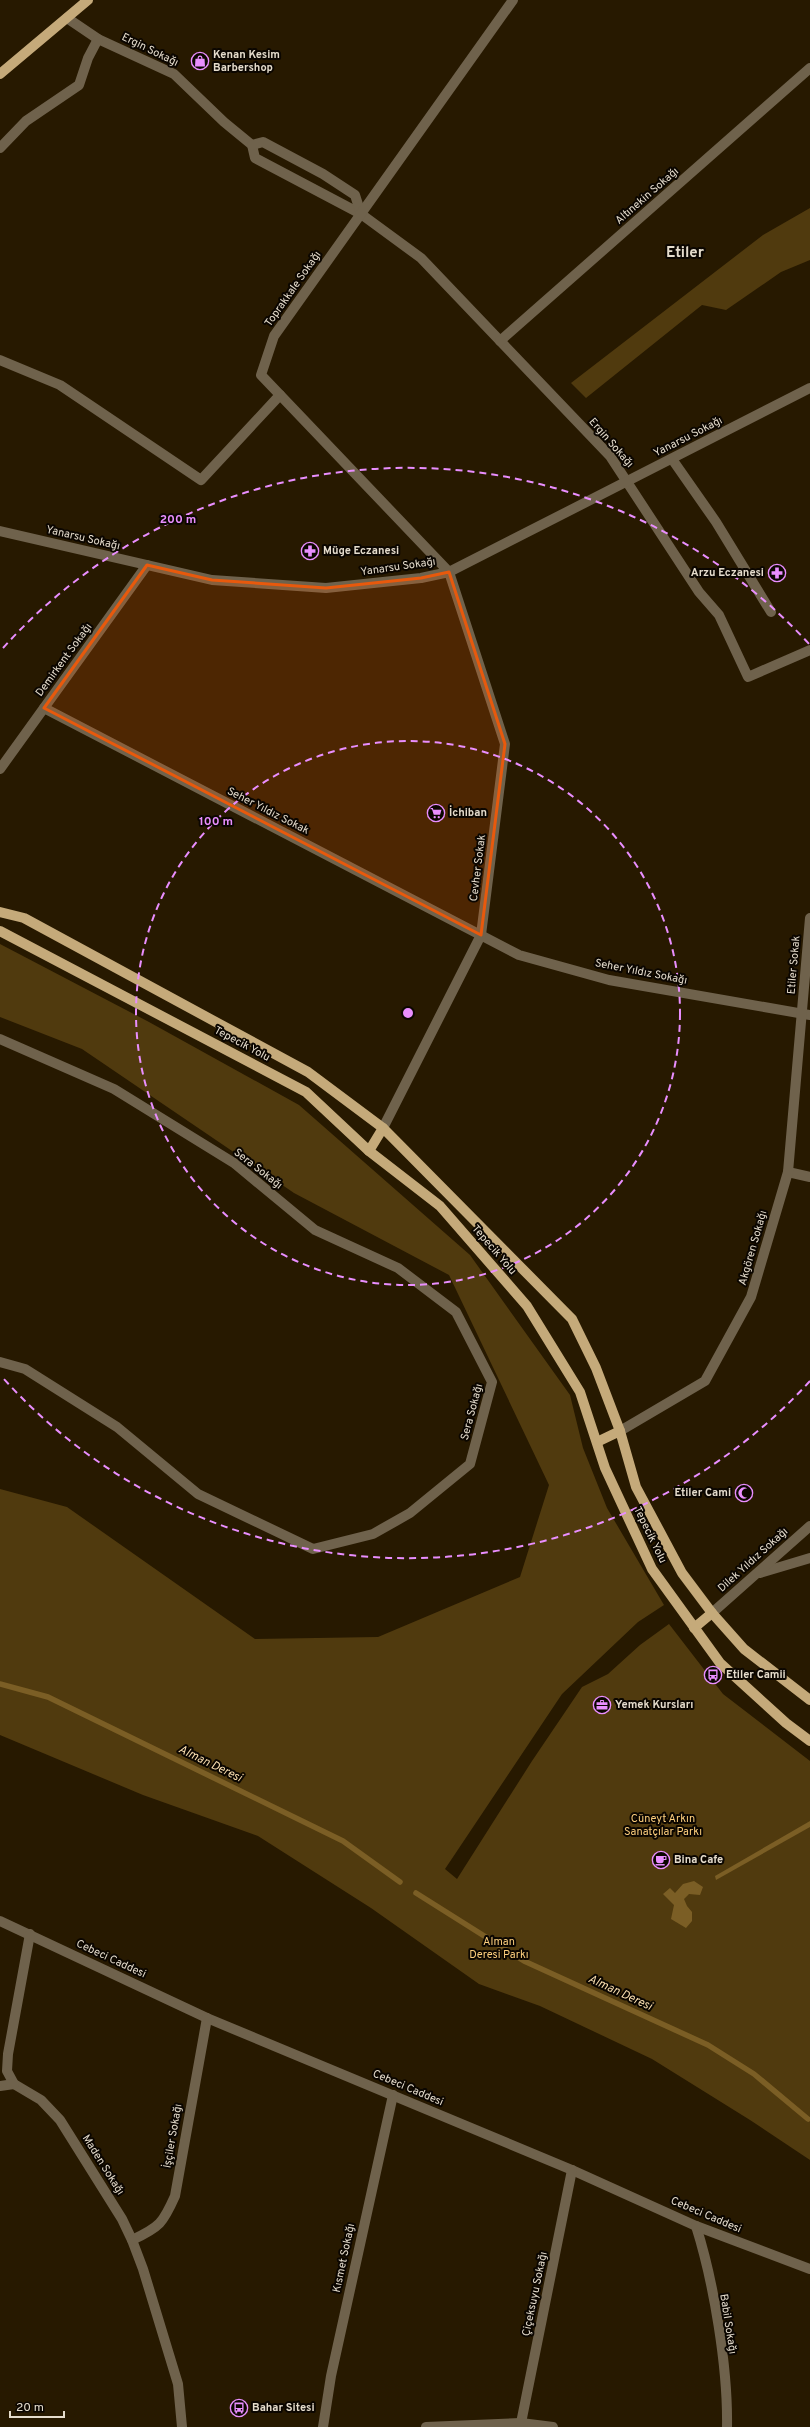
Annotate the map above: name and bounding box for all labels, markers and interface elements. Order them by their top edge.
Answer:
street label: Ergin Sokağı [119,30,181,70]
place label: Kenan Kesim Barbershop [213,48,280,75]
shop icon: Kenan Kesim Barbershop [190,51,210,71]
street label: Altınekin Sokağı [612,165,682,227]
district label: Etiler [666,244,705,263]
street label: Toprakkale Sokağı [262,248,324,330]
street label: Yanarsu Sokağı [651,414,725,460]
street label: Ergin Sokağı [586,415,636,471]
text: 200 m [160,512,196,528]
street label: Yanarsu Sokağı [45,523,121,553]
pharmacy icon: Müge Eczanesi [300,541,320,561]
place label: Müge Eczanesi [323,544,399,558]
street label: Yanarsu Sokağı [360,555,436,579]
pharmacy icon: Arzu Eczanesi [767,563,787,583]
place label: Arzu Eczanesi [691,566,764,580]
street label: Demirkent Sokağı [33,621,95,699]
street label: Seher Yıldız Sokak [225,784,312,838]
supermarket icon: İchiban [426,803,446,823]
place label: İchiban [449,805,487,820]
text: 100 m [199,814,233,830]
street label: Cevher Sokak [467,834,489,902]
street label: Etiler Sokak [784,935,804,995]
street label: Seher Yıldız Sokağı [594,956,688,988]
centre of rings [401,1006,415,1020]
street label: Tepecik Yolu [212,1023,272,1065]
street label: Sera Sokağı [231,1146,285,1192]
street label: Akgören Sokağı [736,1209,770,1287]
street label: Tepecik Yolu [469,1222,519,1278]
street label: Sera Sokağı [458,1382,486,1442]
mosque icon: Etiler Cami [734,1483,754,1503]
place label: Etiler Cami [674,1486,731,1500]
street label: Tepecik Yolu [630,1504,670,1566]
street label: Dilek Yıldız Sokağı [715,1525,791,1595]
bus stop icon: Etiler Camii [703,1665,723,1685]
place label: Etiler Camii [726,1668,786,1682]
office icon: Yemek Kursları [592,1695,612,1715]
place label: Yemek Kursları [615,1698,693,1712]
water label: Alman Deresi [176,1742,245,1787]
park label: Cüneyt Arkın Sanatçılar Parkı [624,1812,702,1839]
cafe icon: Bina Cafe [651,1850,671,1870]
place label: Bina Cafe [674,1853,723,1867]
park label: Alman Deresi Parkı [469,1935,529,1962]
street label: Cebeci Caddesi [74,1937,148,1981]
water label: Alman Deresi [585,1971,656,2015]
street label: Cebeci Caddesi [370,2067,446,2109]
street label: İşçiler Sokağı [159,2103,186,2169]
street label: Maden Sokağı [79,2132,127,2198]
street label: Cebeci Caddesi [668,2194,744,2236]
street label: Kısmet Sokağı [330,2222,358,2294]
street label: Çiçeksuyu Sokağı [519,2250,551,2338]
street label: Babil Sokağı [716,2293,740,2355]
scale bar [10,2393,64,2419]
bus stop icon: Bahar Sitesi [229,2398,249,2418]
text: 20 m [16,2400,44,2416]
place label: Bahar Sitesi [252,2401,315,2415]

